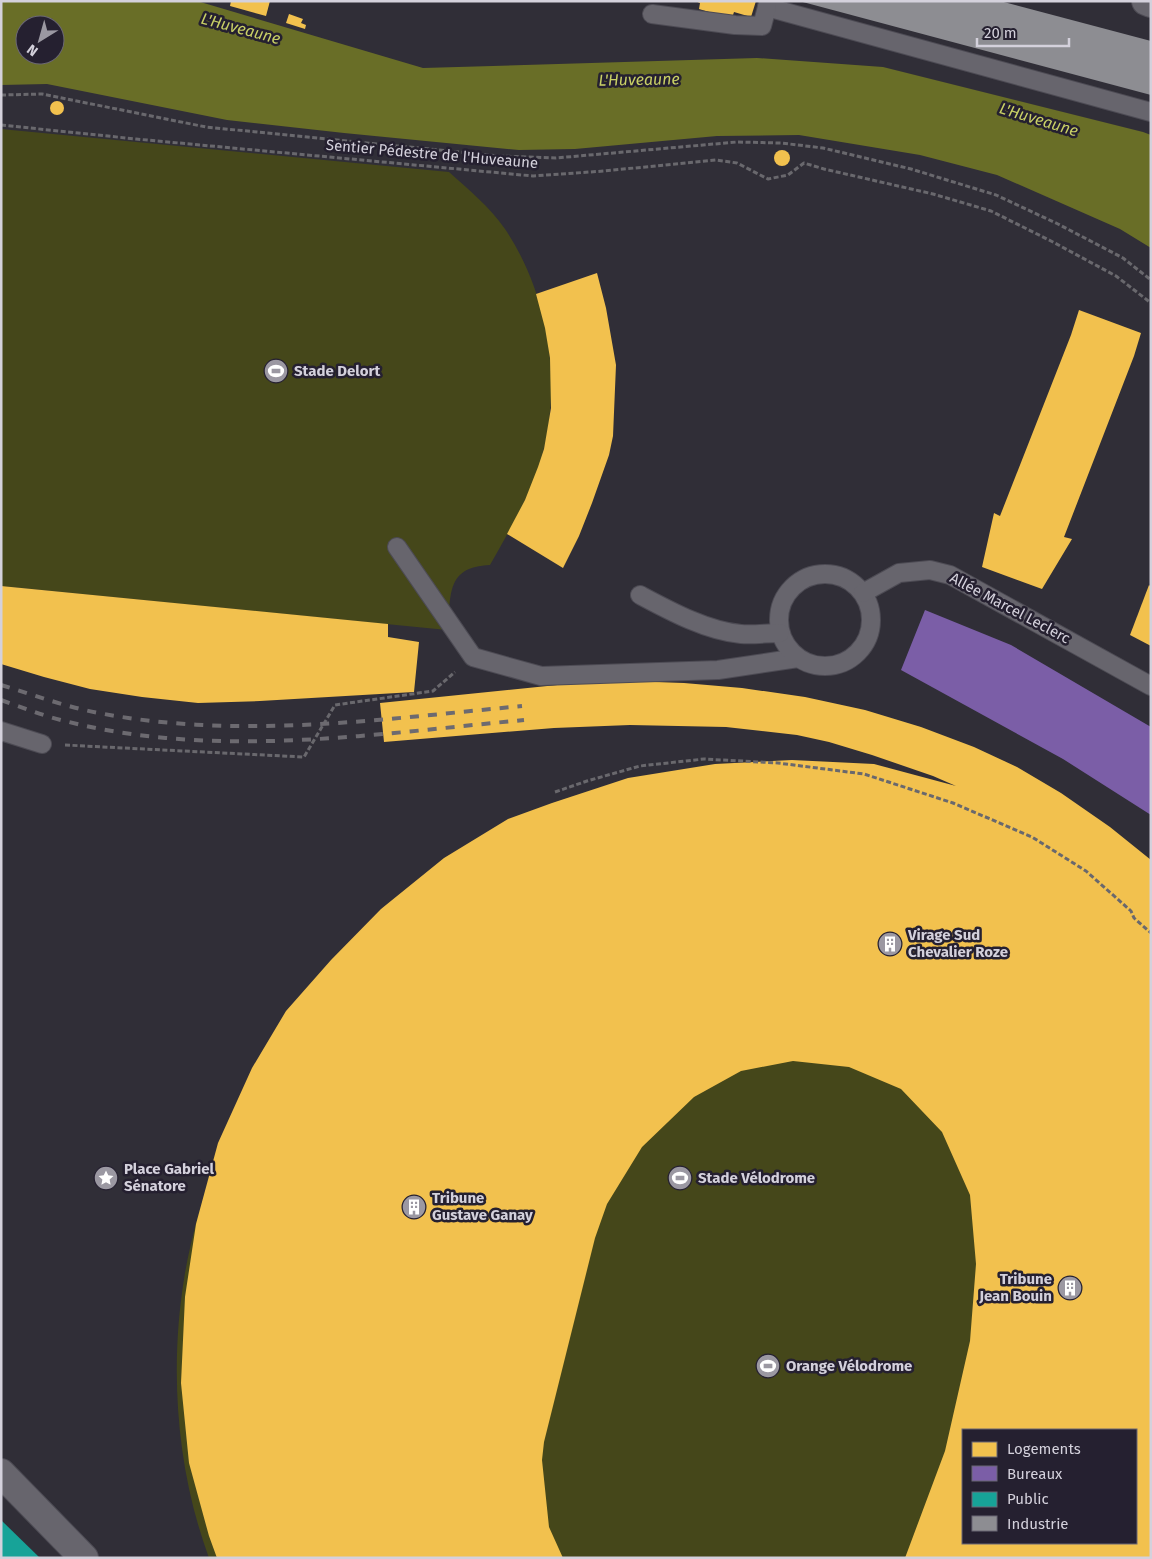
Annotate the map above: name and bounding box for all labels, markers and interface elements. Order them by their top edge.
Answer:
water label: L'Huveaune [199,9,283,48]
north arrow [15,15,65,65]
scale bar [977,15,1070,47]
text: 20 m [984,24,1017,42]
text: N [24,40,41,60]
water label: L'Huveaune [598,69,680,90]
water label: L'Huveaune [997,98,1081,140]
street label: Sentier Pédestre de l'Huveaune [325,136,539,172]
sports icon: Stade Delort [263,358,289,384]
place label: Stade Delort [294,362,380,380]
street label: Allée Marcel Leclerc [947,569,1073,647]
place label: Virage Sud Chevalier Roze [907,926,1008,961]
building icon: Virage Sud Chevalier Roze [877,931,903,957]
place label: Place Gabriel Sénatore [124,1160,215,1195]
place icon: Place Gabriel Sénatore [93,1165,119,1191]
sports icon: Stade Vélodrome [667,1165,693,1191]
place label: Stade Vélodrome [698,1169,815,1187]
place label: Tribune Gustave Ganay [432,1189,533,1224]
building icon: Tribune Gustave Ganay [401,1194,427,1220]
place label: Tribune Jean Bouin [978,1270,1052,1305]
building icon: Tribune Jean Bouin [1057,1275,1083,1301]
sports icon: Orange Vélodrome [755,1353,781,1379]
place label: Orange Vélodrome [786,1357,912,1375]
legend [962,1429,1137,1544]
text: Logements [1007,1440,1081,1458]
text: Bureaux [1007,1465,1063,1483]
text: Public [1007,1490,1049,1508]
text: Industrie [1007,1515,1069,1533]

